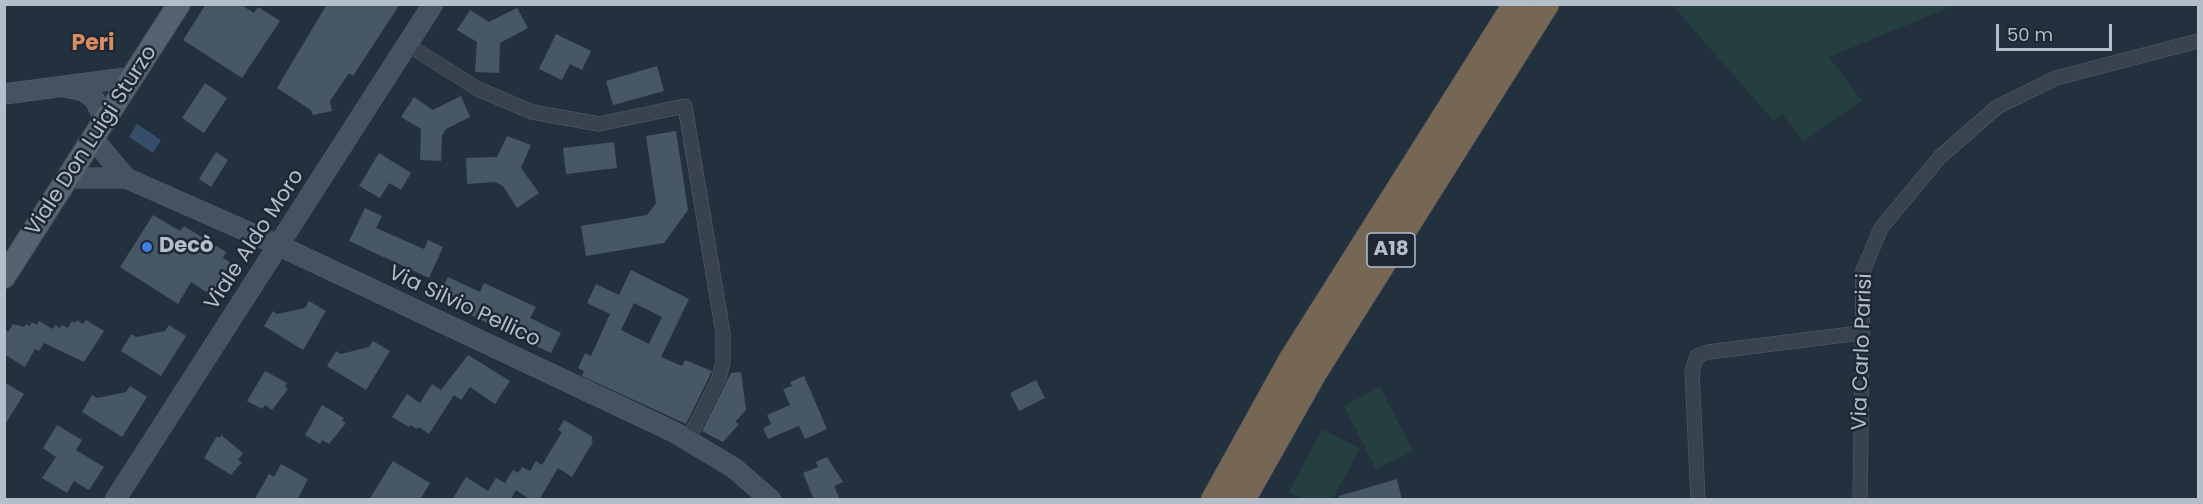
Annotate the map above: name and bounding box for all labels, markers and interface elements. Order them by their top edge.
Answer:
scale bar [1999,12,2114,50]
text: 50 m [2007,22,2053,47]
district label: Peri [71,31,115,57]
street label: Viale Don Luigi Sturzo [21,41,163,241]
street label: Viale Aldo Moro [200,165,310,315]
road number: A18 [1367,233,1415,267]
place label: Decò [159,234,213,260]
marker: Decò [140,240,154,254]
street label: Via Silvio Pellico [384,261,544,353]
street label: Via Carlo Parisi [1848,273,1878,431]

